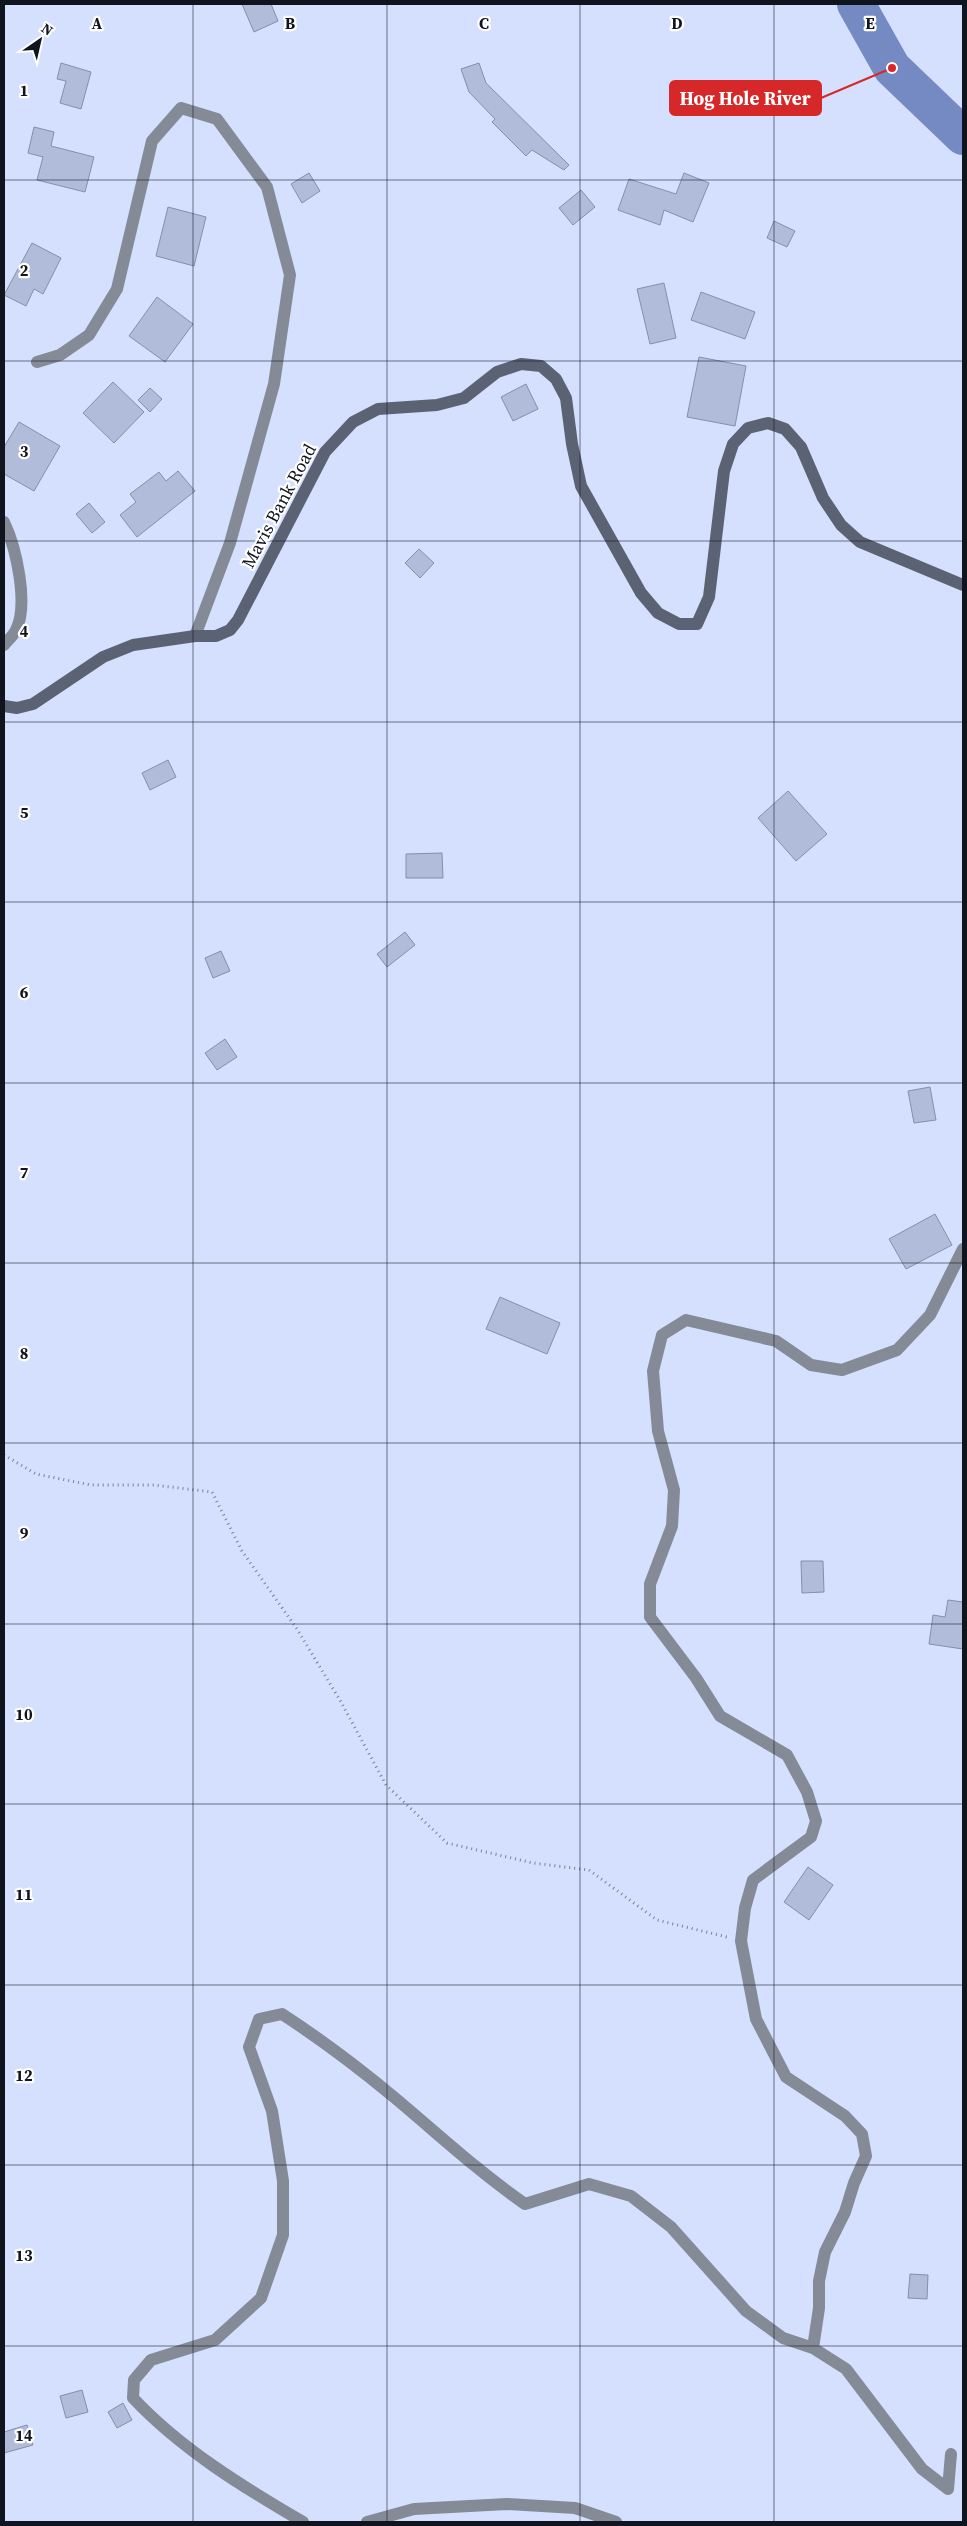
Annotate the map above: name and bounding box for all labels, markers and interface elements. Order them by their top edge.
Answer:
text: A [92,12,103,34]
text: B [285,12,296,34]
text: C [479,12,489,34]
text: D [671,12,683,34]
text: E [865,12,875,34]
north arrow [15,15,65,65]
text: N [37,18,57,40]
text: 1 [20,79,28,101]
callout: Hog Hole River [670,81,821,115]
text: Hog Hole River [679,85,811,111]
text: 2 [20,259,29,281]
street label: Mavis Bank Road [235,439,322,572]
text: 3 [20,440,29,462]
text: 4 [20,620,29,642]
text: 5 [20,801,29,823]
text: 6 [20,981,29,1003]
text: 7 [20,1161,29,1183]
text: 8 [20,1342,28,1364]
text: 9 [20,1522,29,1544]
text: 10 [15,1703,33,1725]
text: 11 [15,1883,33,1905]
text: 12 [15,2064,33,2086]
text: 13 [15,2244,33,2266]
text: 14 [15,2424,33,2446]

